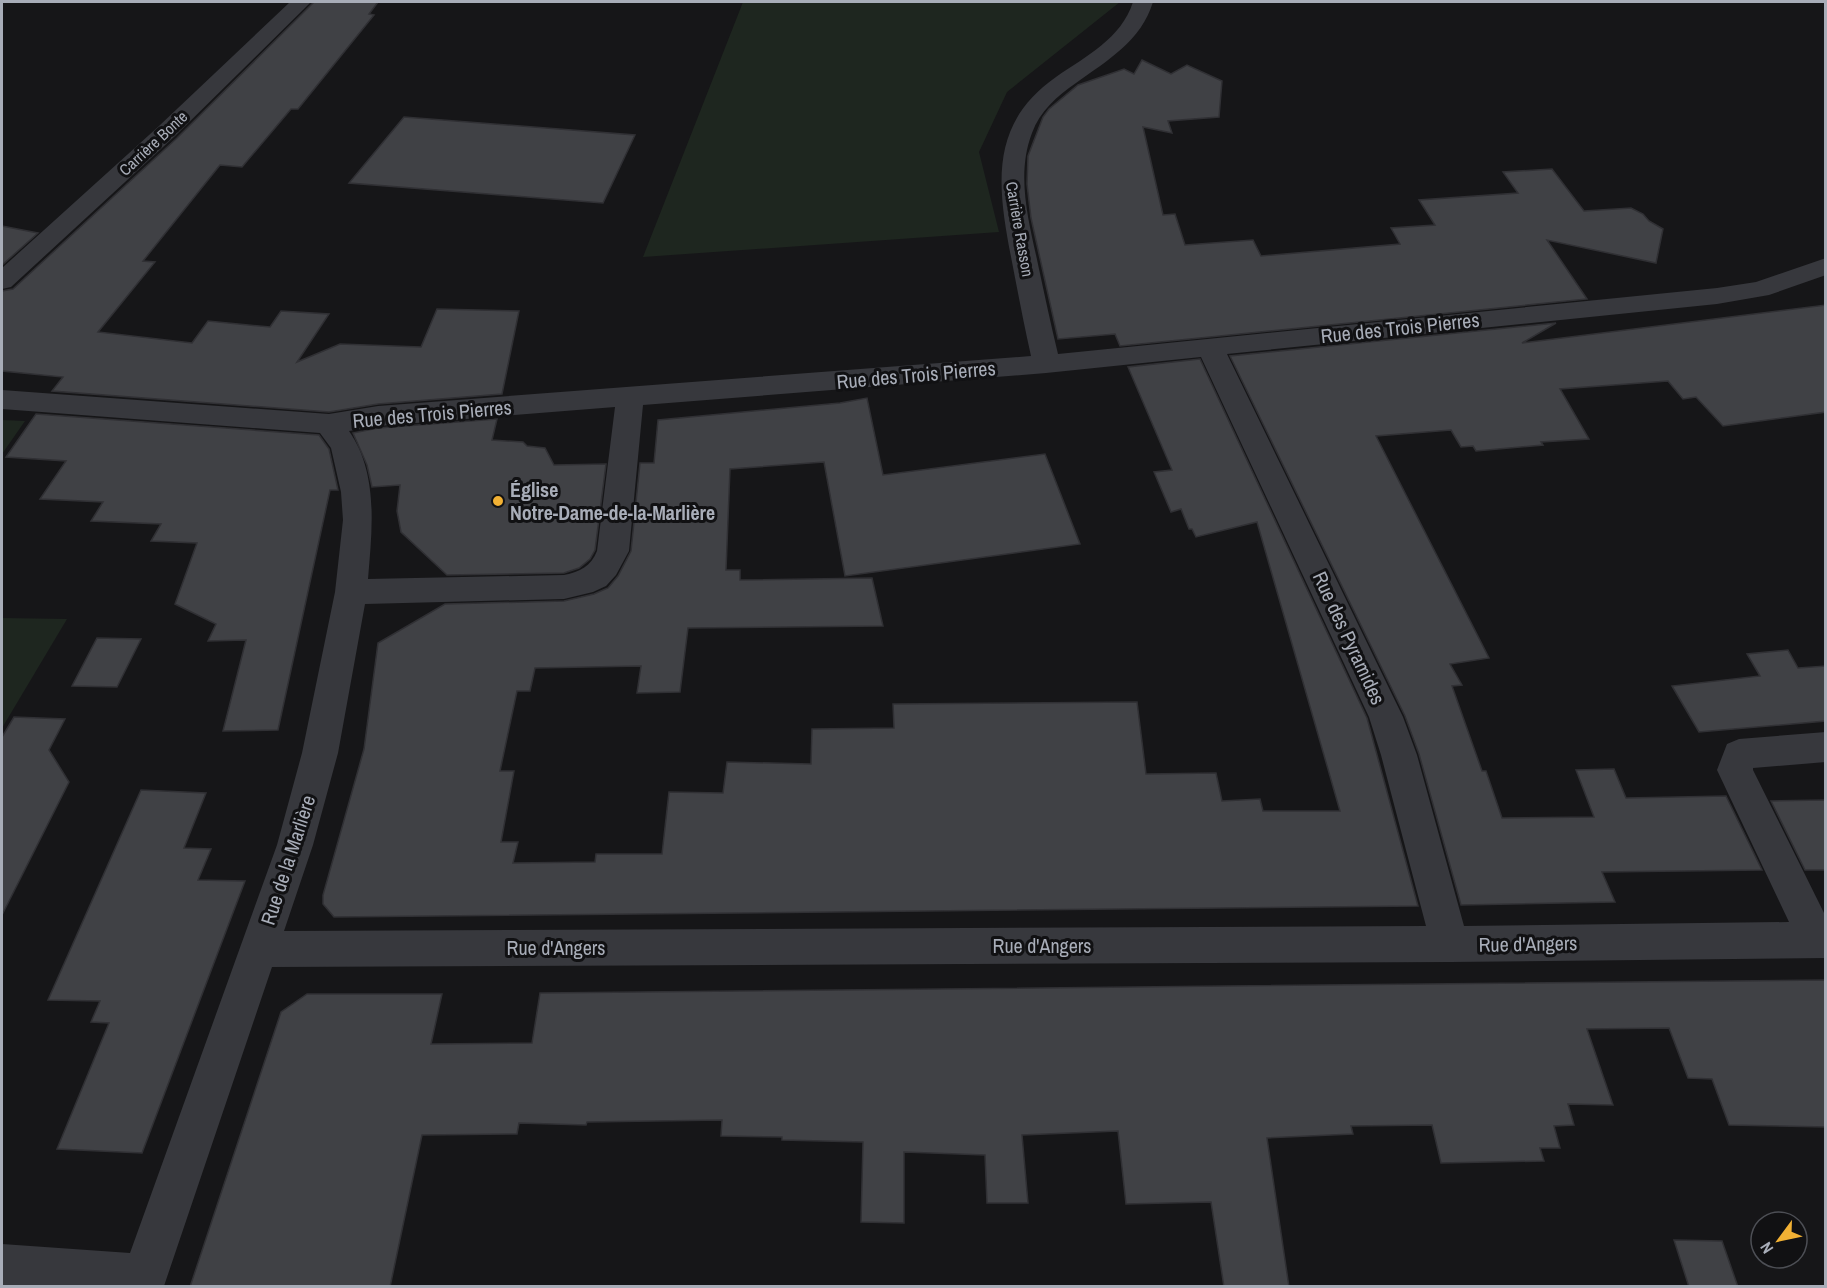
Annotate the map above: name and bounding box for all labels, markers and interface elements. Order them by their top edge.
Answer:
street label: Carrière Bonte [114,106,192,180]
street label: Carrière Rasson [1001,180,1039,278]
street label: Rue des Trois Pierres [1319,306,1481,349]
street label: Rue des Trois Pierres [835,354,997,395]
street label: Rue des Trois Pierres [351,393,513,434]
place label: Église Notre-Dame-de-la-Marlière [510,476,715,526]
marker: Église Notre-Dame-de-la-Marlière [491,494,505,508]
street label: Rue des Pyramides [1307,567,1392,709]
street label: Rue de la Marlière [254,792,321,928]
street label: Rue d'Angers [1478,929,1578,958]
street label: Rue d'Angers [993,932,1091,959]
street label: Rue d'Angers [507,934,605,961]
north arrow [1749,1210,1809,1270]
text: N [1755,1238,1778,1258]

